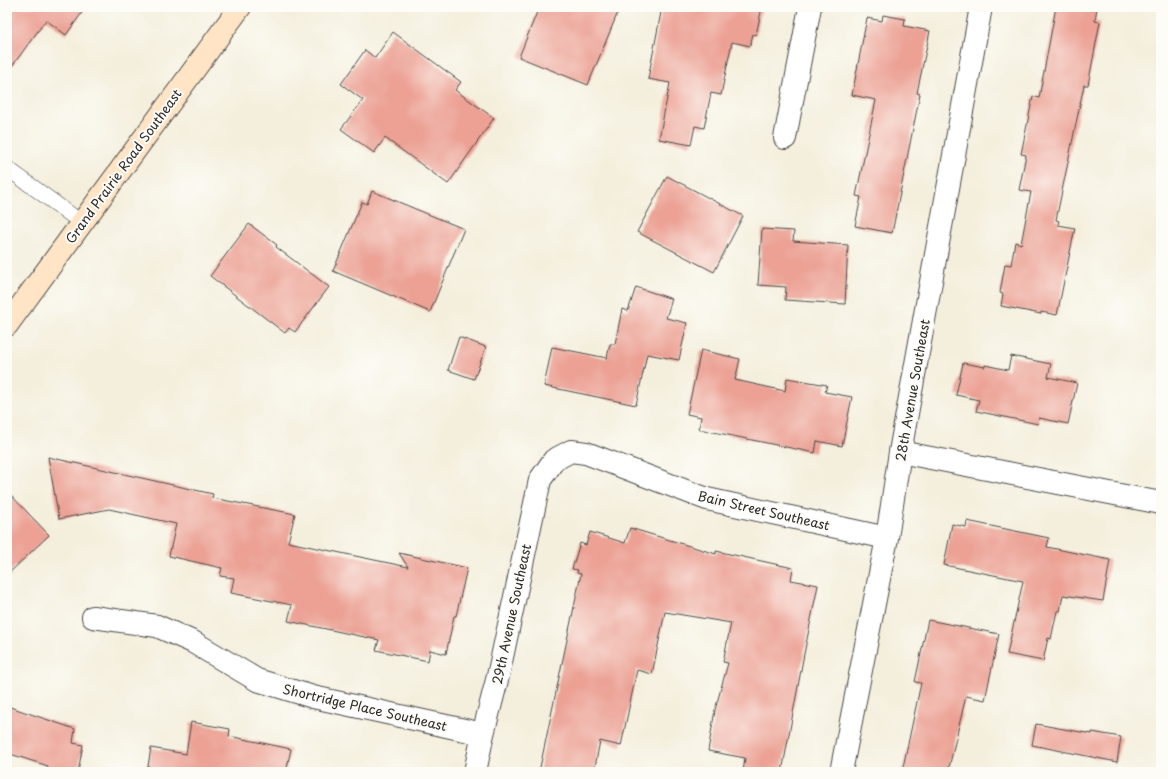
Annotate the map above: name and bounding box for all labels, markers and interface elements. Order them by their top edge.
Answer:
street label: Grand Prairie Road Southeast [60,85,186,247]
street label: 28th Avenue Southeast [890,318,934,462]
street label: Bain Street Southeast [696,486,832,534]
street label: 29th Avenue Southeast [487,542,535,686]
street label: Shortridge Place Southeast [281,679,449,735]

